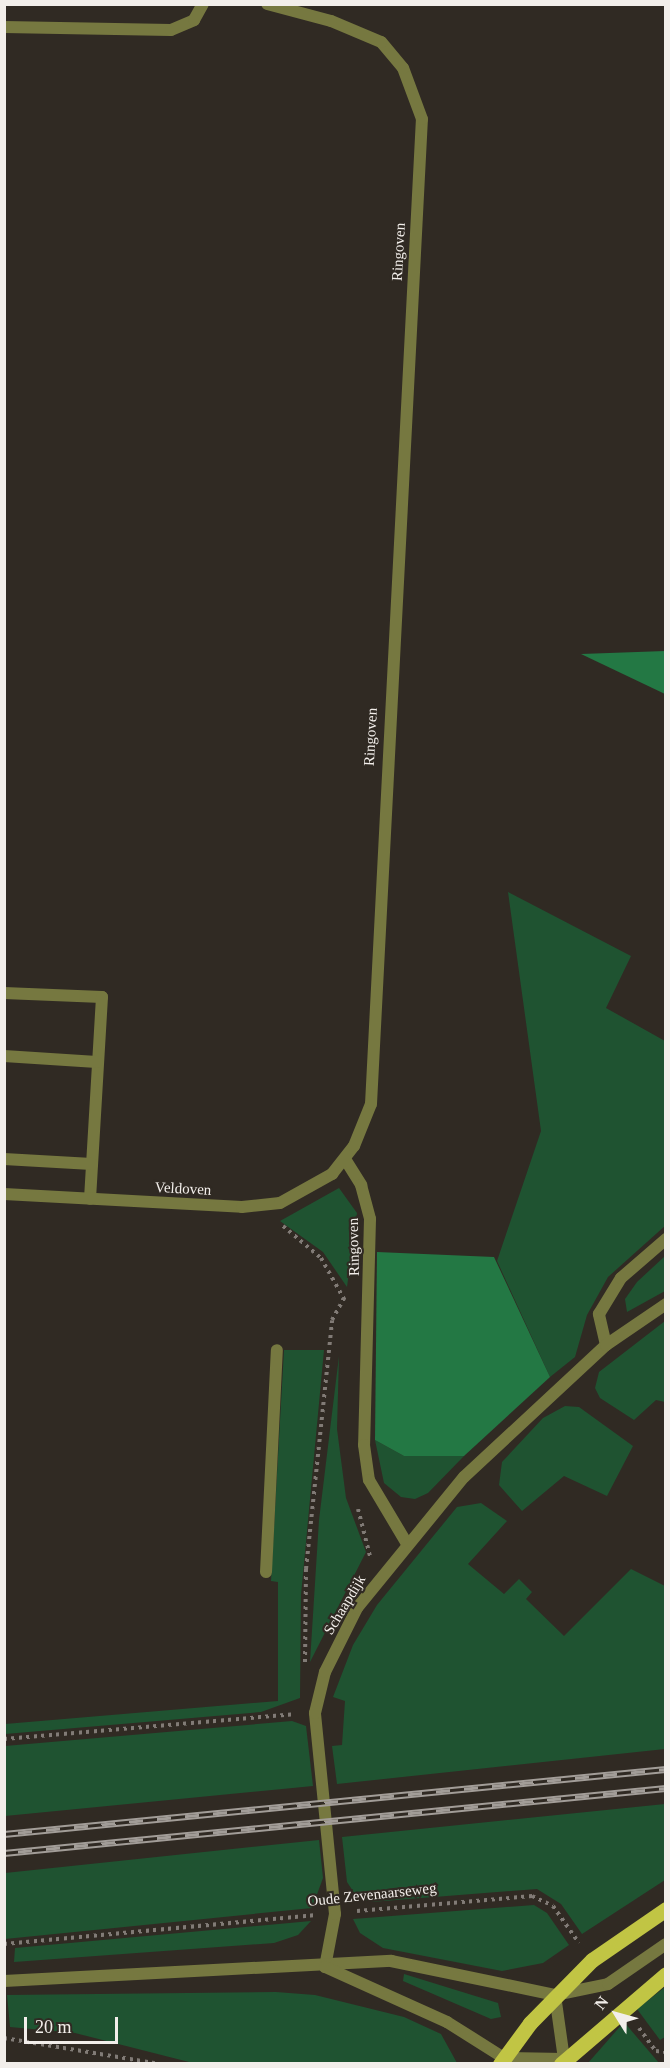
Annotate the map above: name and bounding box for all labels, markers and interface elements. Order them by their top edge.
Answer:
street label: Ringoven [388,222,410,282]
street label: Ringoven [360,707,382,767]
street label: Veldoven [154,1179,212,1199]
street label: Ringoven [344,1218,364,1276]
street label: Schaapdijk [320,1572,370,1638]
street label: Oude Zevenaarseweg [307,1879,437,1911]
north arrow [586,1984,646,2044]
text: N [591,1993,611,2013]
scale bar [27,2005,122,2043]
text: 20 m [35,2017,72,2037]

